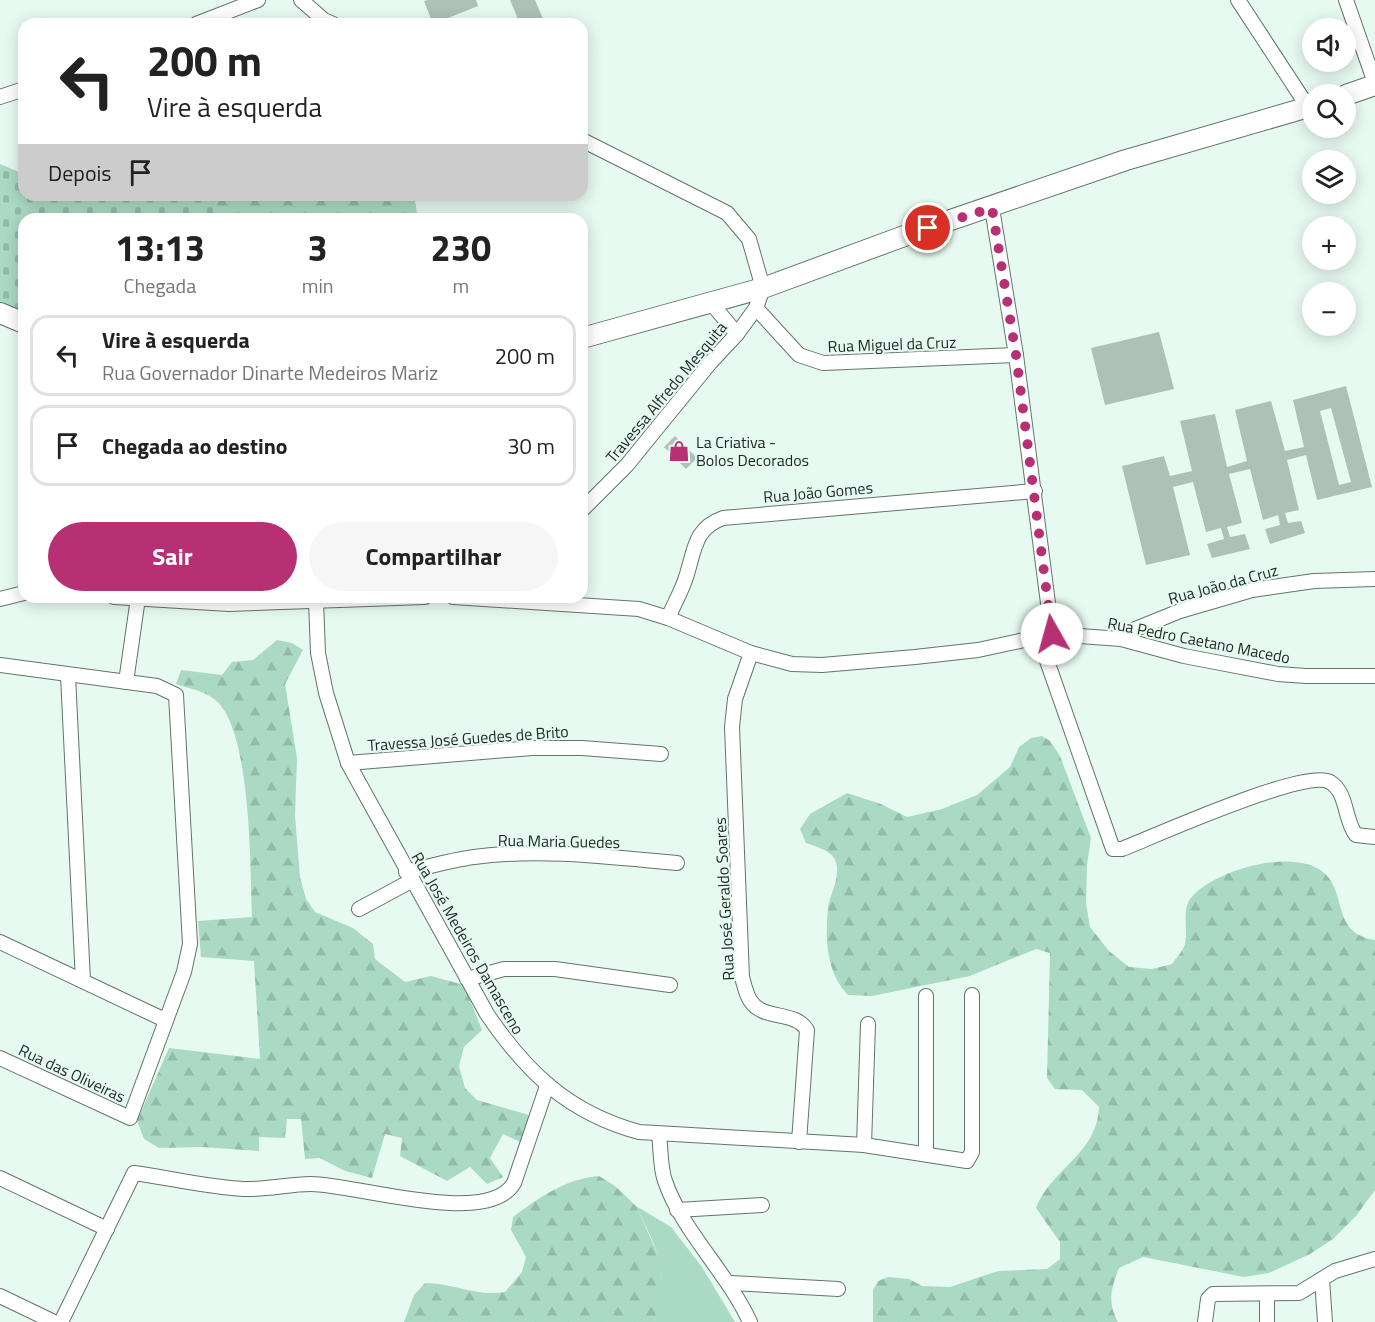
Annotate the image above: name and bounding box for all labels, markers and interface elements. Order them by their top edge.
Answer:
map controls [1302,18,1356,336]
button: sound [1302,18,1356,72]
text: 200 m [147,28,262,92]
icon: left [48,42,126,120]
button: search [1302,84,1356,138]
text: Vire à esquerda [147,86,322,127]
button: layers [1302,150,1356,204]
text: Depois [48,156,112,190]
icon: arrive [124,156,157,189]
pin [902,202,953,253]
icon: arrive [911,211,944,244]
button: + [1302,216,1356,270]
text: 13:13 [115,220,205,275]
text: 3 [308,220,328,275]
text: 230 [431,220,491,275]
text: Chegada [124,270,196,301]
text: min [302,270,334,301]
text: m [452,270,469,301]
button: − [1302,282,1356,336]
street label: Travessa Alfredo Mesquita [600,316,732,468]
text: Vire à esquerda [102,323,250,357]
street label: Rua Miguel da Cruz [827,330,957,358]
icon: left [51,339,84,372]
text: 200 m [495,339,555,373]
text: Rua Governador Dinarte Medeiros Mariz [102,357,438,388]
icon: arrive [51,429,84,462]
text: Chegada ao destino [102,429,288,463]
text: 30 m [507,429,555,463]
place label: La Criativa - Bolos Decorados [696,430,809,472]
shop icon: La Criativa - Bolos Decorados [667,439,691,463]
street label: Rua João Gomes [762,475,874,509]
button: Sair [48,522,297,591]
button: Compartilhar [309,522,558,591]
street label: Rua João da Cruz [1165,558,1281,610]
position arrow [1020,602,1084,666]
street label: Rua Pedro Caetano Macedo [1106,611,1292,669]
street label: Travessa José Guedes de Brito [367,719,569,757]
street label: Rua José Geraldo Soares [708,817,740,981]
street label: Rua Maria Guedes [498,828,620,854]
street label: Rua José Medeiros Damasceno [406,847,530,1039]
street label: Rua das Oliveiras [15,1038,129,1108]

